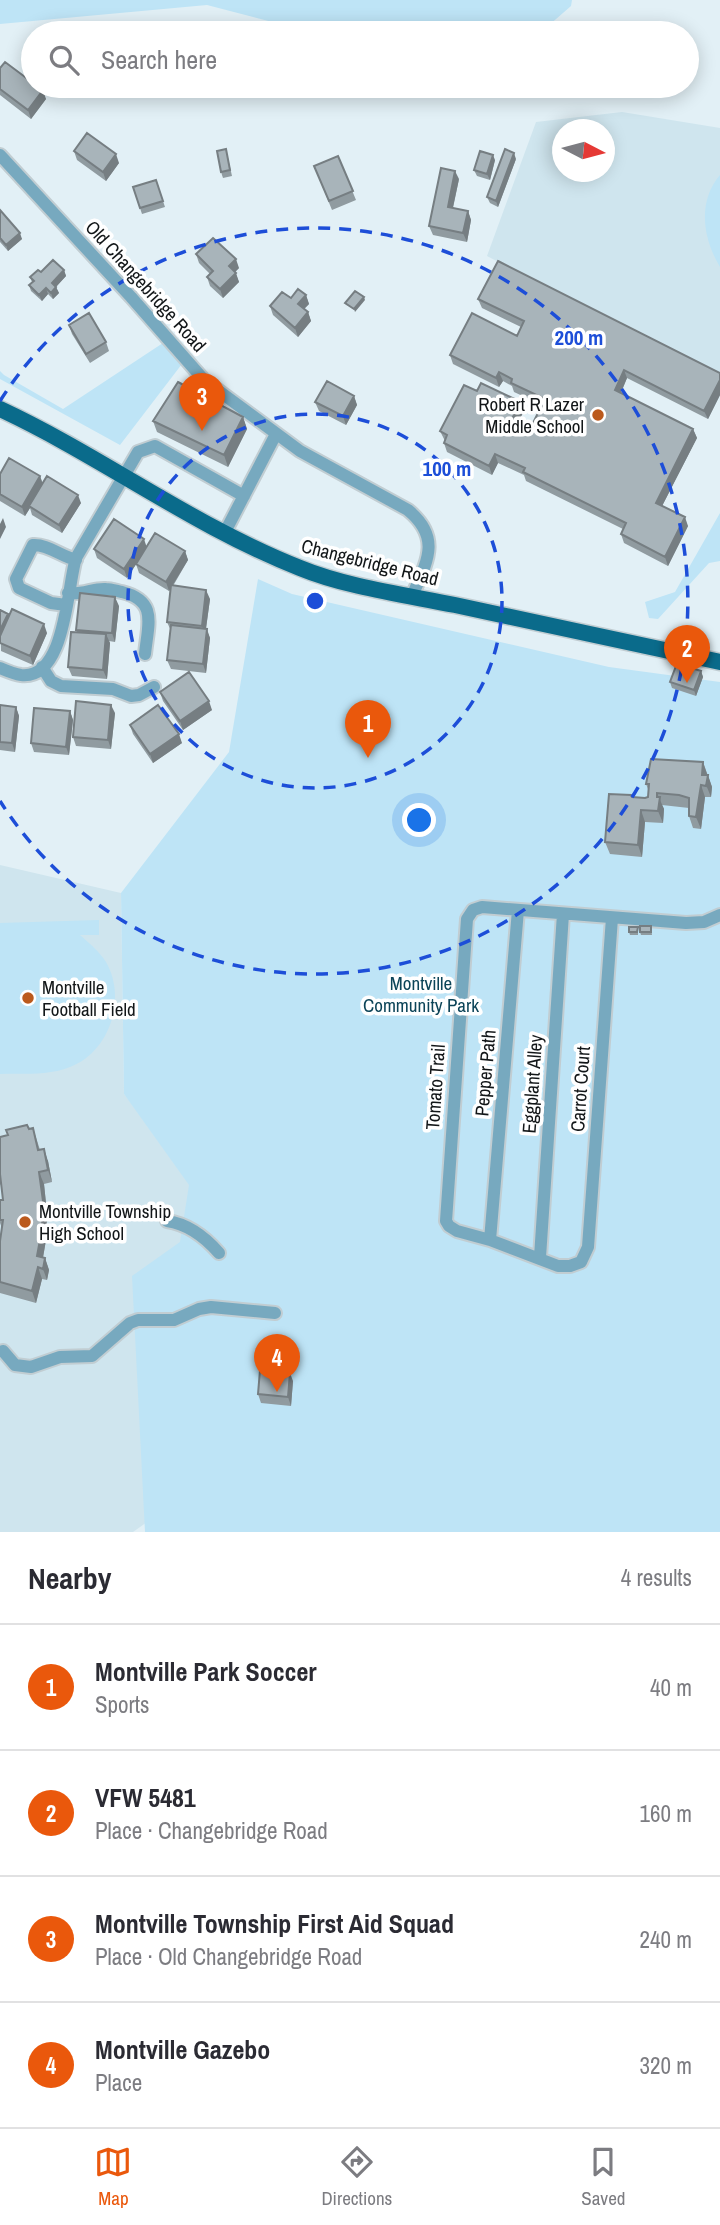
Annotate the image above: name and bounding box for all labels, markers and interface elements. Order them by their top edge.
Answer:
search box [21,21,699,98]
icon: search [45,41,83,79]
text: Search here [101,42,217,77]
north arrow [552,119,615,182]
street label: Old Changebridge Road [80,215,212,357]
text: 200 m [555,323,603,352]
pin: 3 [179,373,225,431]
place label: Robert R Lazer Middle School [478,391,585,439]
marker: Robert R Lazer Middle School [590,407,606,423]
text: 100 m [423,454,471,483]
street label: Changebridge Road [299,532,441,592]
centre of rings [303,589,327,613]
pin: 2 [664,625,710,683]
pin: 1 [345,700,391,758]
your location [402,803,436,837]
park label: Montville Community Park [363,970,479,1018]
place label: Montville Football Field [42,974,136,1022]
marker: Montville Football Field [20,990,36,1006]
street label: Pepper Path [468,1029,502,1117]
street label: Eggplant Alley [516,1034,548,1134]
street label: Tomato Trail [419,1043,451,1131]
street label: Carrot Court [564,1045,596,1133]
place label: Montville Township High School [39,1198,171,1246]
marker: Montville Township High School [17,1214,33,1230]
pin: 4 [254,1334,300,1392]
text: Nearby [28,1558,111,1598]
text: 4 results [621,1562,692,1593]
text: Montville Park Soccer [95,1654,317,1689]
text: 1 [46,1672,56,1703]
text: 40 m [650,1672,692,1703]
text: Sports [95,1689,150,1720]
text: VFW 5481 [95,1780,196,1815]
text: 2 [46,1798,56,1829]
text: 160 m [640,1798,692,1829]
text: Place · Changebridge Road [95,1815,328,1846]
text: Montville Township First Aid Squad [95,1906,454,1941]
text: 3 [46,1924,56,1955]
text: 240 m [640,1924,692,1955]
text: Place · Old Changebridge Road [95,1941,362,1972]
text: Montville Gazebo [95,2032,270,2067]
text: 4 [46,2050,56,2081]
text: 320 m [640,2050,692,2081]
text: Place [95,2067,142,2098]
tab: Map [94,2143,132,2211]
tab: Directions [321,2143,392,2211]
tab: Saved [581,2143,626,2211]

